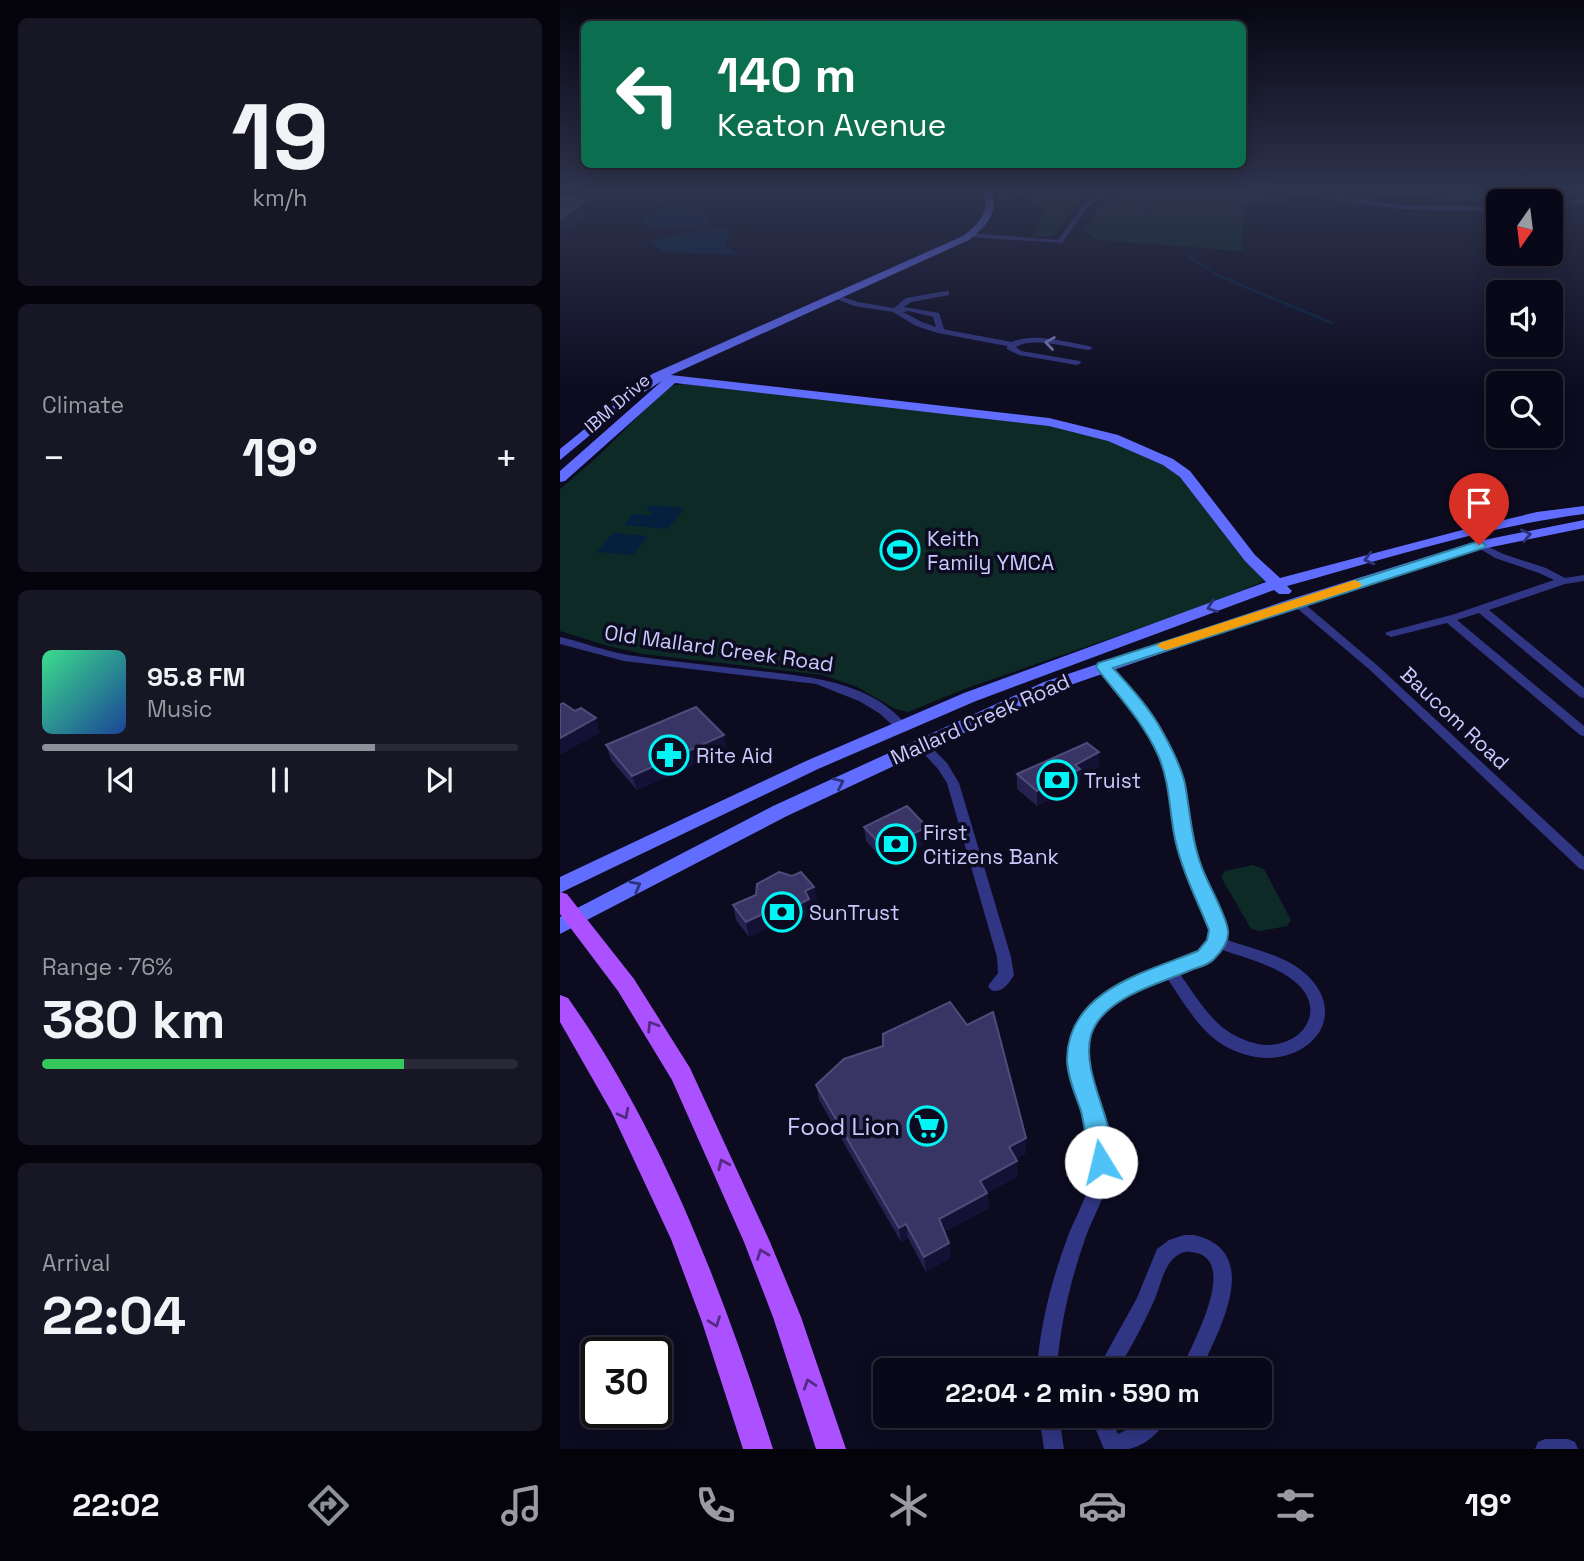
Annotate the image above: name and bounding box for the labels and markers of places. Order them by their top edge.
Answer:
pin [1449,473,1509,545]
place label: Keith Family YMCA [927,525,1054,576]
sports icon: Keith Family YMCA [879,529,921,571]
pharmacy icon: Rite Aid [648,734,690,776]
place label: Rite Aid [696,742,773,769]
bank icon: Truist [1036,759,1078,801]
place label: Truist [1084,767,1141,794]
place label: First Citizens Bank [923,819,1059,870]
bank icon: First Citizens Bank [875,823,917,865]
bank icon: SunTrust [761,891,803,933]
place label: SunTrust [809,899,900,926]
supermarket icon: Food Lion [906,1105,948,1147]
place label: Food Lion [787,1111,900,1142]

